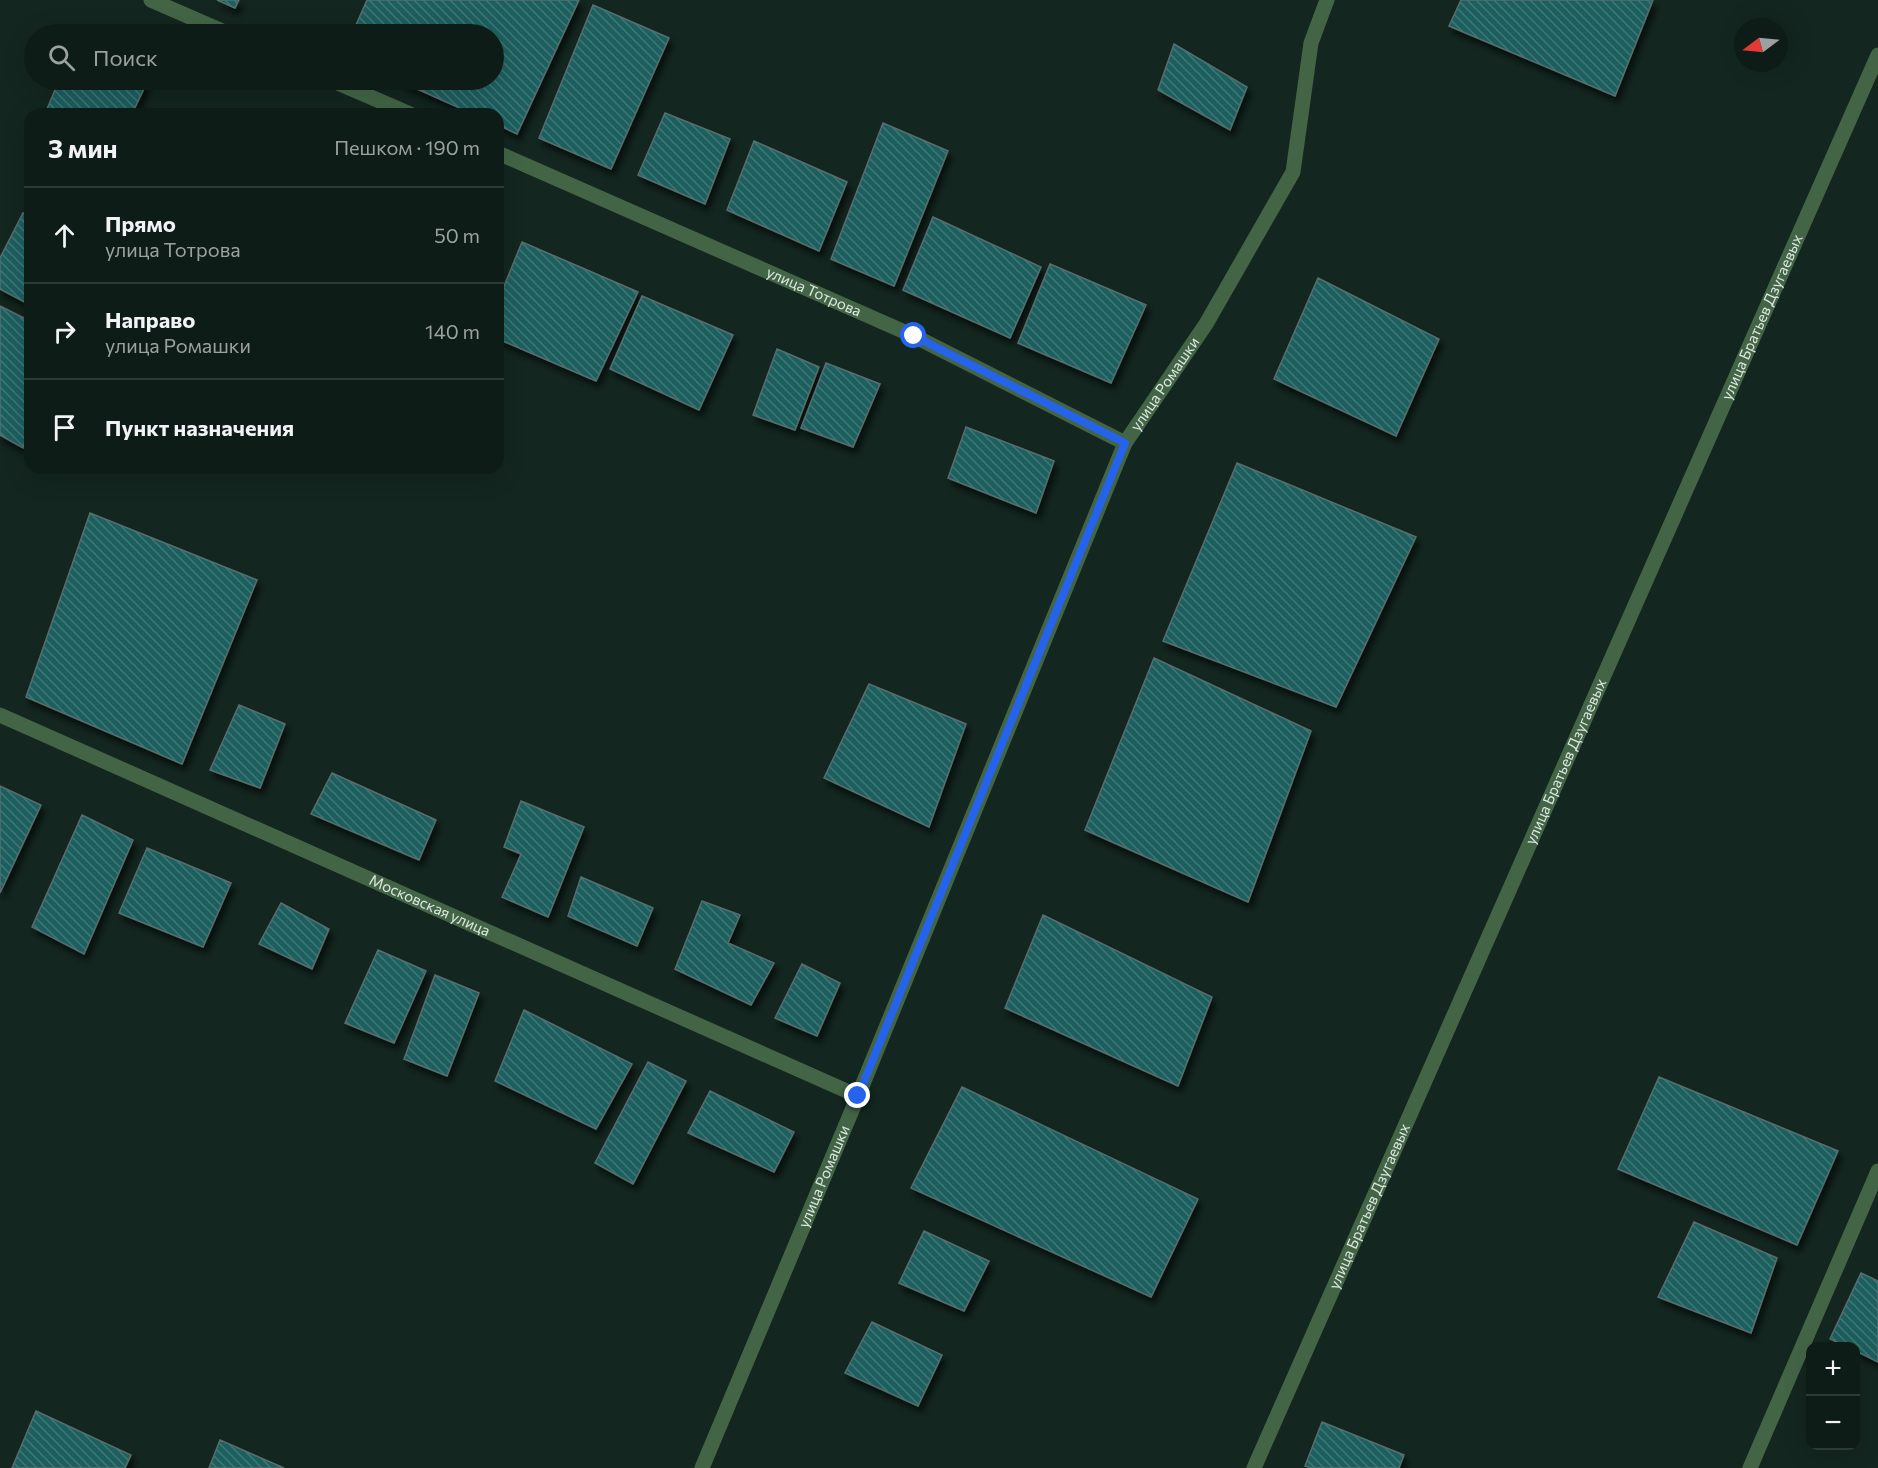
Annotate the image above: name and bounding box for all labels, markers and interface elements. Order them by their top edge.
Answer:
north arrow [1734,18,1788,72]
search box [24,24,504,90]
icon: search [45,41,78,74]
text: Поиск [93,44,158,71]
text: 3 мин [48,132,118,163]
text: Пешком · 190 m [334,135,480,159]
text: Прямо [105,210,176,237]
icon: ahead [48,219,81,252]
text: 50 m [434,223,480,247]
street label: улица Братьев Дзугаевых [1717,231,1806,402]
text: улица Тотрова [105,237,241,261]
street label: улица Тотрова [764,262,864,320]
text: Направо [105,306,195,333]
icon: right [48,315,81,348]
text: 140 m [425,319,480,343]
route start [900,322,926,348]
text: улица Ромашки [105,333,251,357]
street label: улица Ромашки [1126,333,1202,434]
icon: arrive [48,411,81,444]
text: Пункт назначения [105,414,294,441]
street label: улица Братьев Дзугаевых [1521,676,1609,847]
street label: Московская улица [367,870,493,940]
route end [844,1082,870,1108]
street label: улица Братьев Дзугаевых [1324,1120,1413,1292]
street label: улица Ромашки [794,1122,853,1230]
map controls [1806,1342,1860,1450]
button: + [1806,1342,1860,1396]
button: − [1806,1396,1860,1450]

